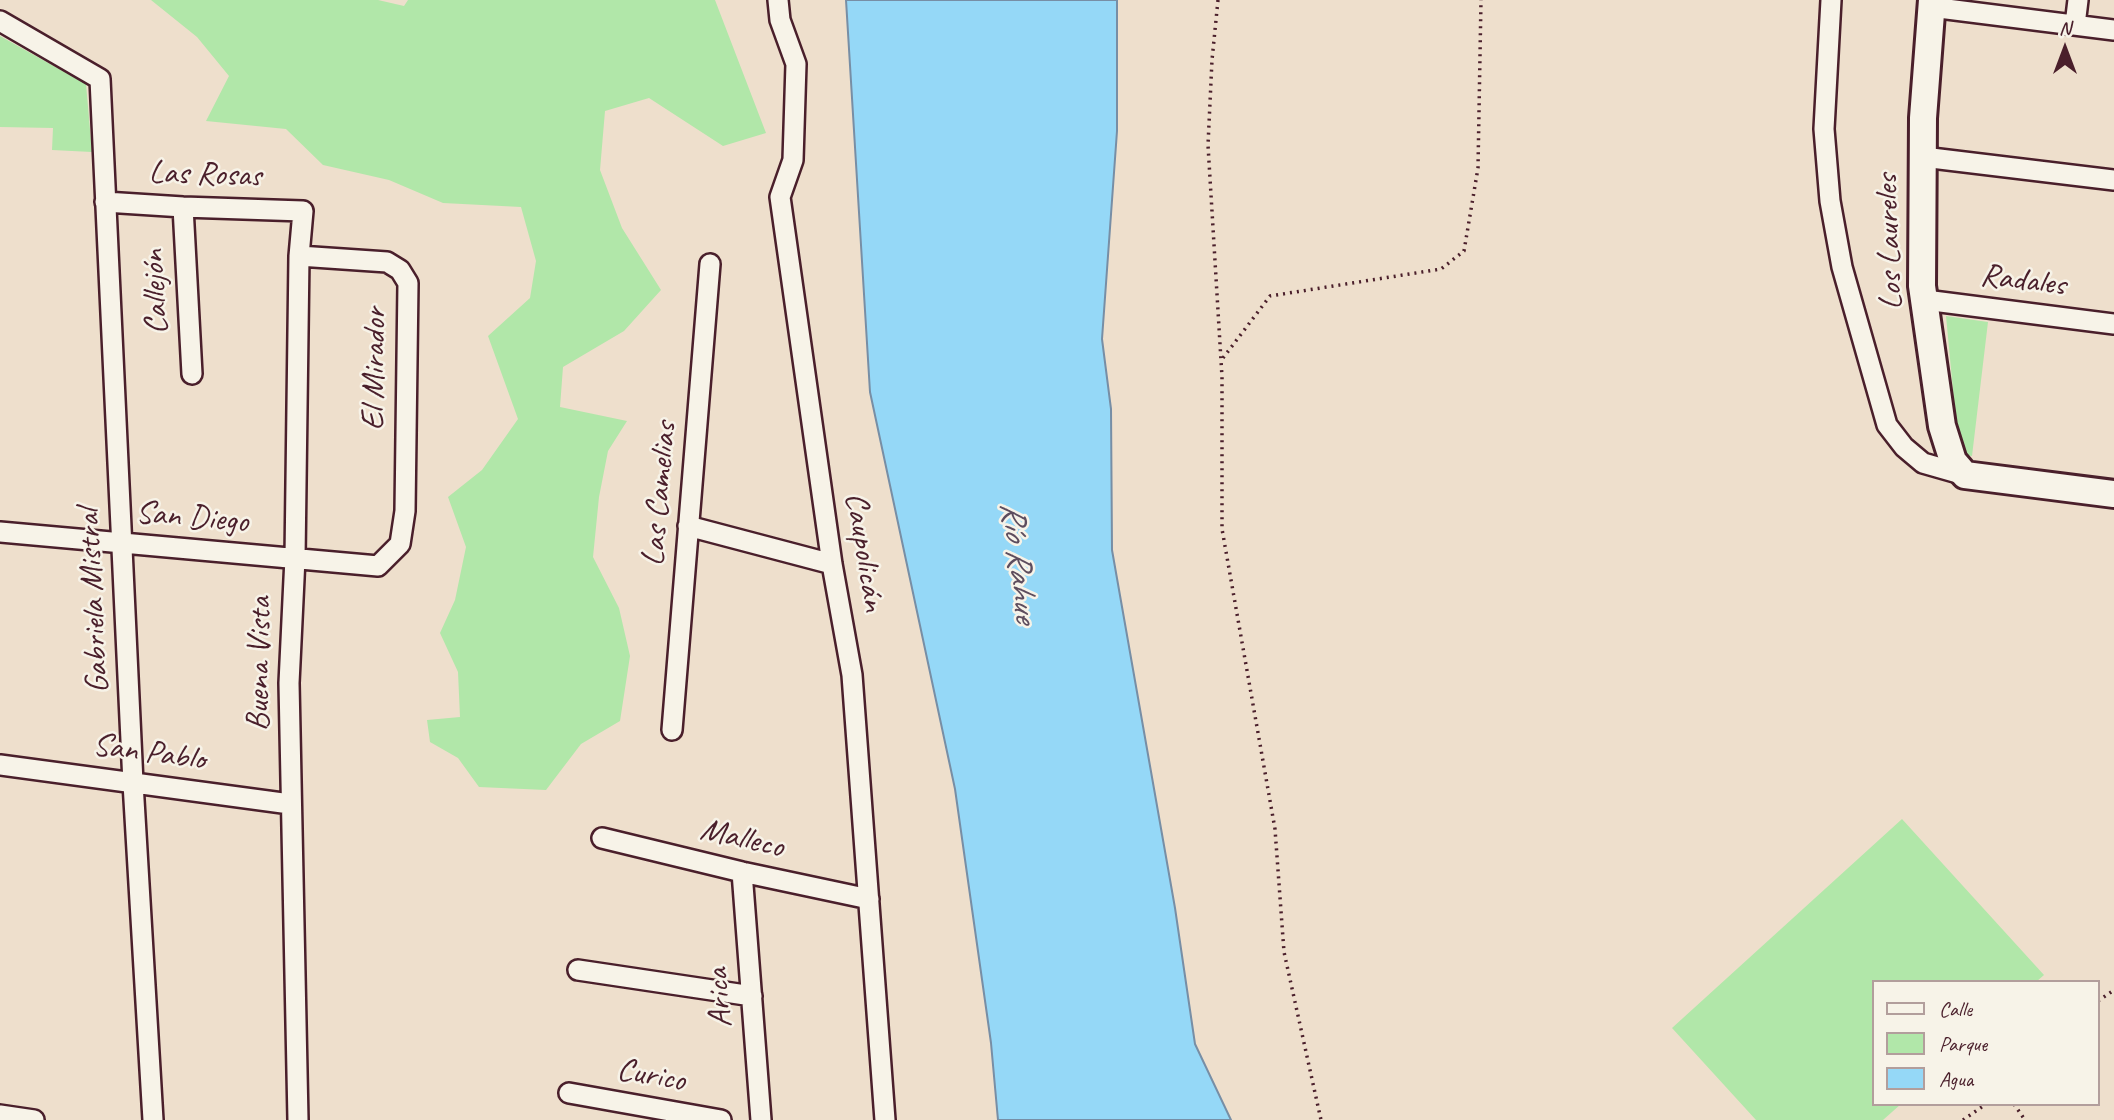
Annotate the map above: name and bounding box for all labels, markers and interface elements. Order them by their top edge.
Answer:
north arrow [2030,14,2100,84]
text: N [2059,16,2071,40]
street label: Las Rosas [148,153,262,197]
street label: Los Laureles [1868,173,1912,311]
street label: Callejón [134,248,178,336]
street label: Radales [1978,256,2068,306]
street label: El Mirador [354,307,396,431]
street label: Las Camelias [634,420,686,568]
street label: Caupolicán [835,490,893,614]
street label: San Diego [134,493,250,543]
water label: Río Rahue [990,500,1046,624]
street label: Gabriela Mistral [69,508,119,694]
street label: Buena Vista [239,597,281,731]
street label: San Pablo [90,726,208,780]
street label: Malleco [697,810,787,868]
street label: Arica [698,967,742,1029]
legend [1872,980,2100,1106]
text: Calle [1939,996,1972,1022]
text: Parque [1939,1031,1987,1057]
street label: Curico [614,1051,688,1101]
text: Agua [1939,1066,1973,1092]

